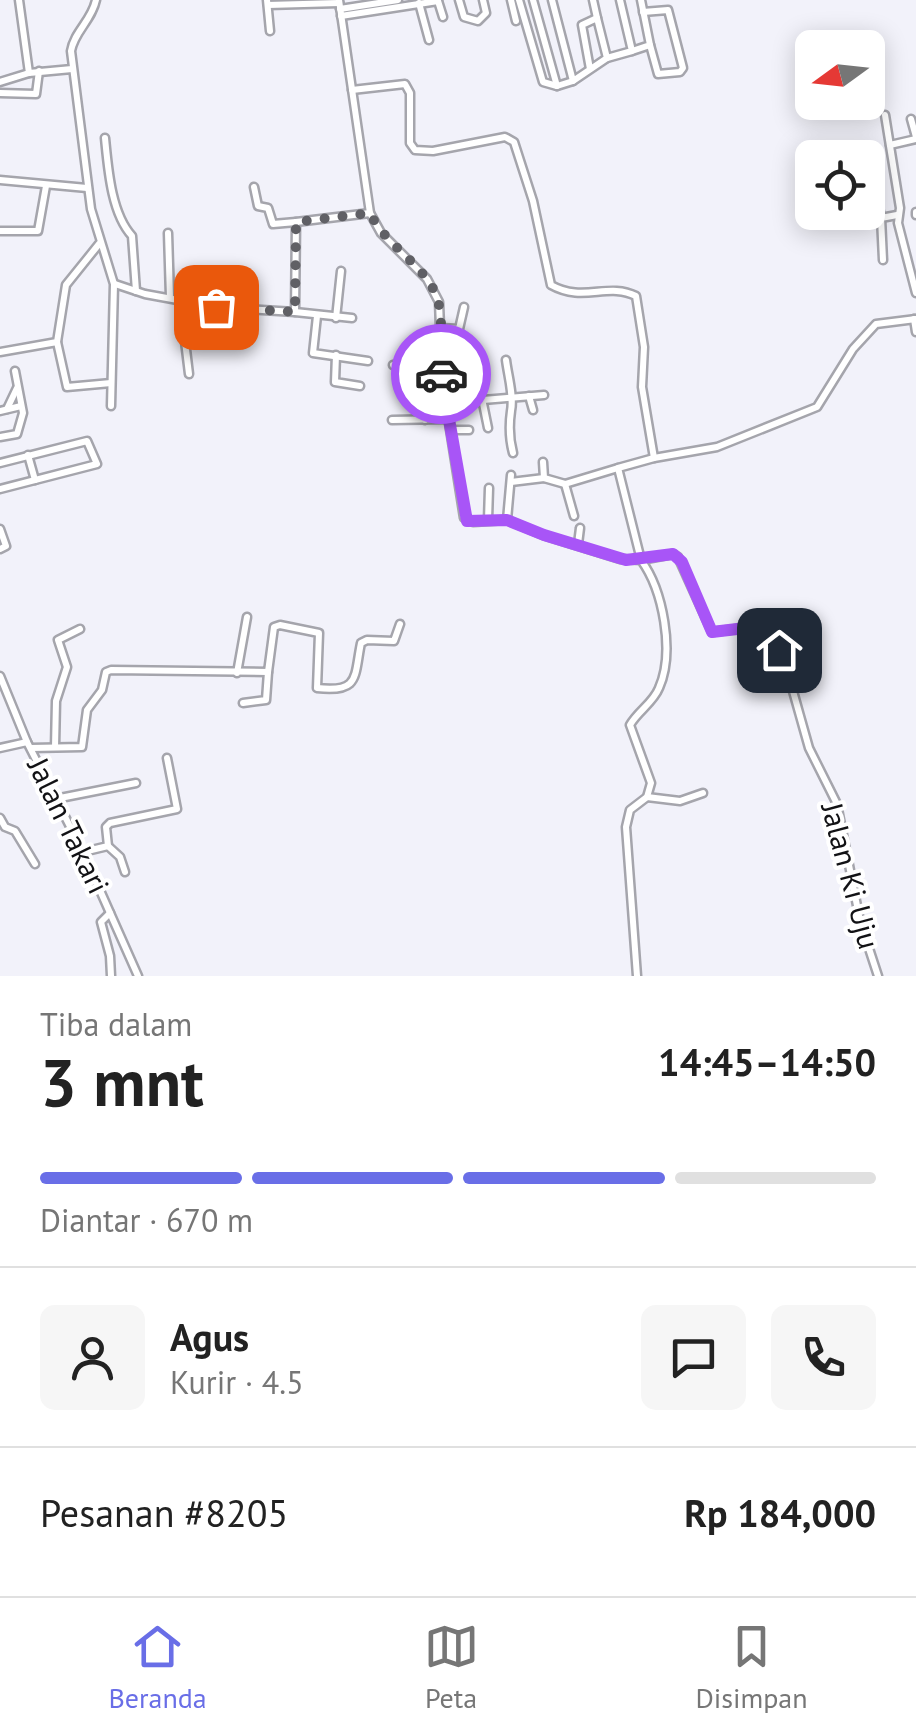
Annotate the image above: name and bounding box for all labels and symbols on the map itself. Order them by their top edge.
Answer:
north arrow [795,30,885,120]
pin [174,265,259,350]
courier [391,324,491,424]
pin [737,608,822,693]
street label: Jalan Takari [19,749,119,900]
street label: Jalan Ki Uju [813,796,890,953]

